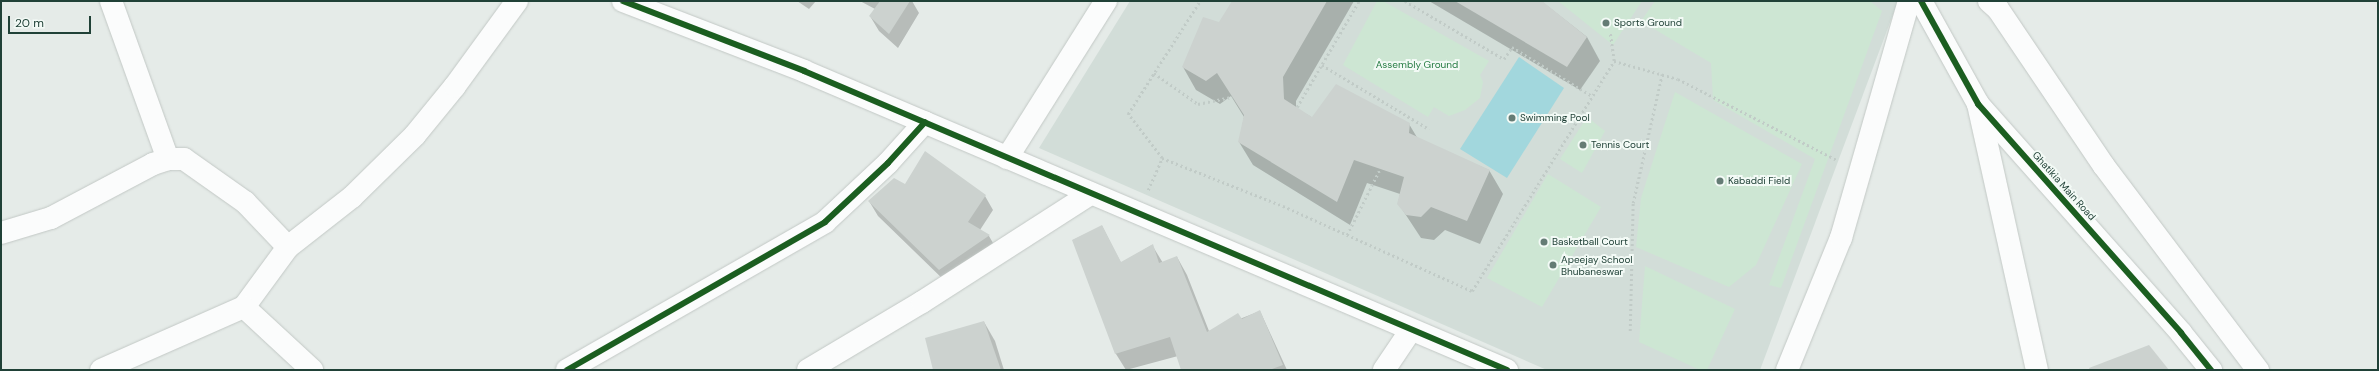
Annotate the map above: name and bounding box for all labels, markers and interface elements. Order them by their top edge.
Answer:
scale bar [10,8,93,34]
text: 20 m [15,15,44,31]
place label: Sports Ground [1614,17,1682,29]
marker: Sports Ground [1601,18,1611,28]
park label: Assembly Ground [1376,59,1458,71]
place label: Swimming Pool [1520,112,1590,124]
marker: Swimming Pool [1507,113,1517,123]
place label: Tennis Court [1591,139,1649,151]
marker: Tennis Court [1578,140,1588,150]
street label: Ghatikia Main Road [2030,149,2098,223]
place label: Kabaddi Field [1728,175,1790,187]
marker: Kabaddi Field [1715,176,1725,186]
place label: Basketball Court [1552,236,1628,248]
marker: Basketball Court [1539,237,1549,247]
place label: Apeejay School Bhubaneswar [1561,253,1633,276]
marker: Apeejay School Bhubaneswar [1548,260,1558,270]

